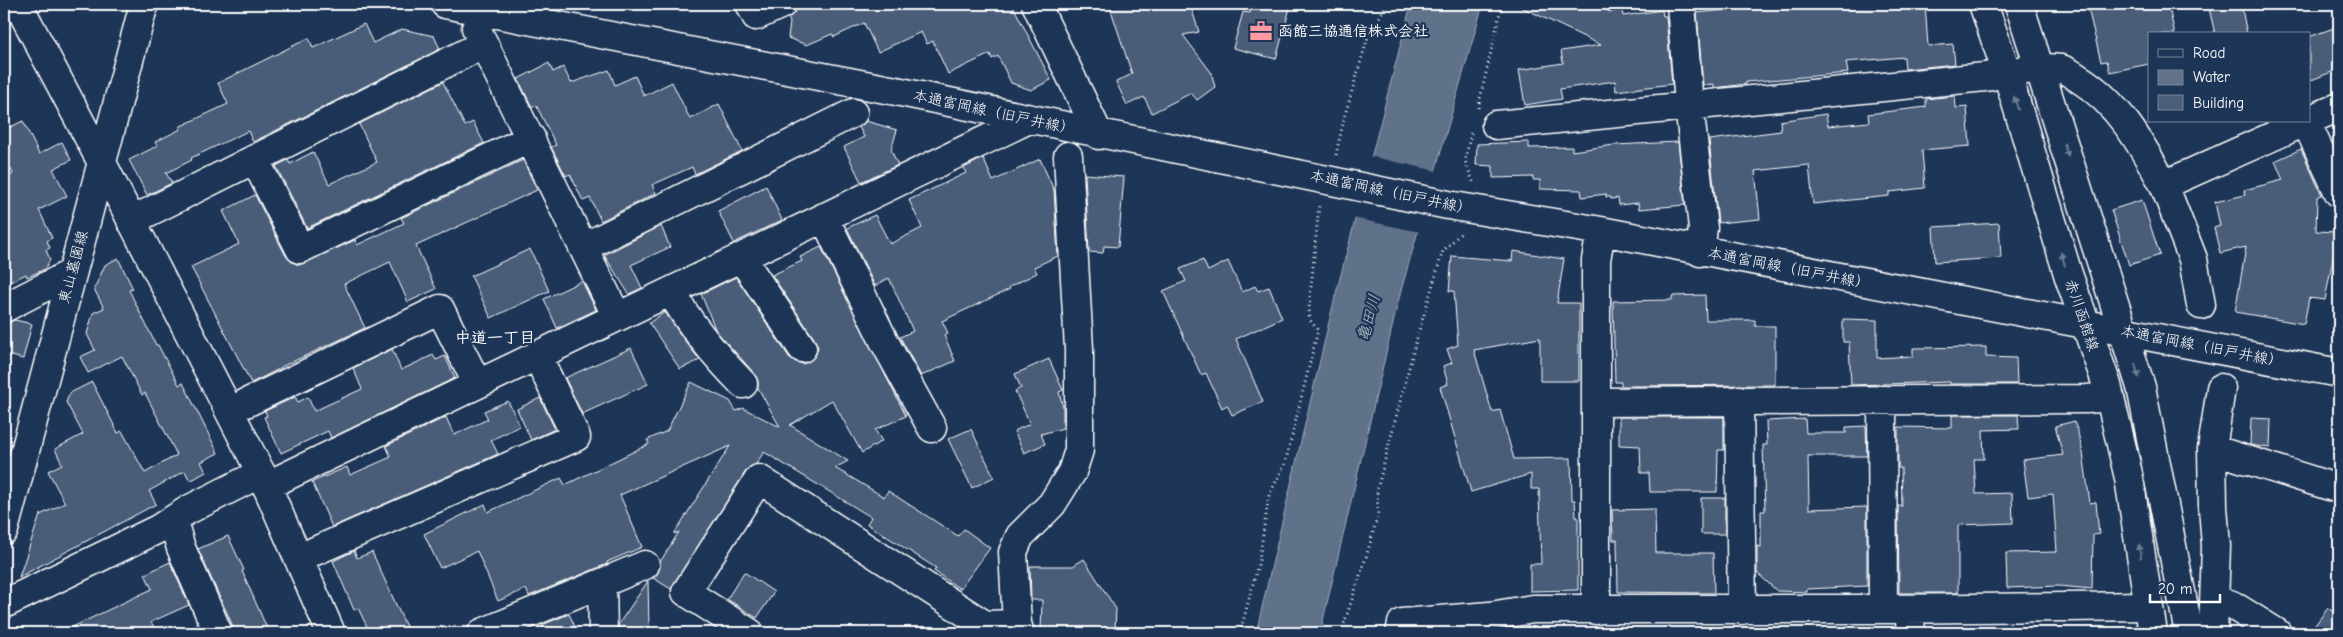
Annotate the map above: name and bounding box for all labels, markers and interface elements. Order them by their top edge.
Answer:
office icon: 函館三協通信株式会社 [1248,18,1274,44]
place label: 函館三協通信株式会社 [1278,22,1428,40]
legend [2148,32,2310,122]
text: Road [2193,44,2225,62]
text: Water [2193,68,2230,86]
street label: 本通富岡線（旧戸井線） [911,86,1077,138]
text: Building [2193,94,2244,112]
one-way arrow [2012,96,2020,111]
one-way arrow [2062,143,2070,158]
street label: 本通富岡線（旧戸井線） [1308,166,1474,218]
street label: 東山墓園線 [55,228,91,306]
street label: 本通富岡線（旧戸井線） [1706,243,1872,293]
one-way arrow [2059,251,2067,266]
street label: 赤川函館線 [2061,277,2103,353]
water label: 亀田川 [1354,292,1384,344]
street label: 本通富岡線（旧戸井線） [2119,321,2285,371]
district label: 中道一丁目 [455,329,535,347]
one-way arrow [2133,364,2141,379]
one-way arrow [2136,542,2144,558]
scale bar [2150,572,2220,604]
text: 20 m [2158,580,2192,598]

